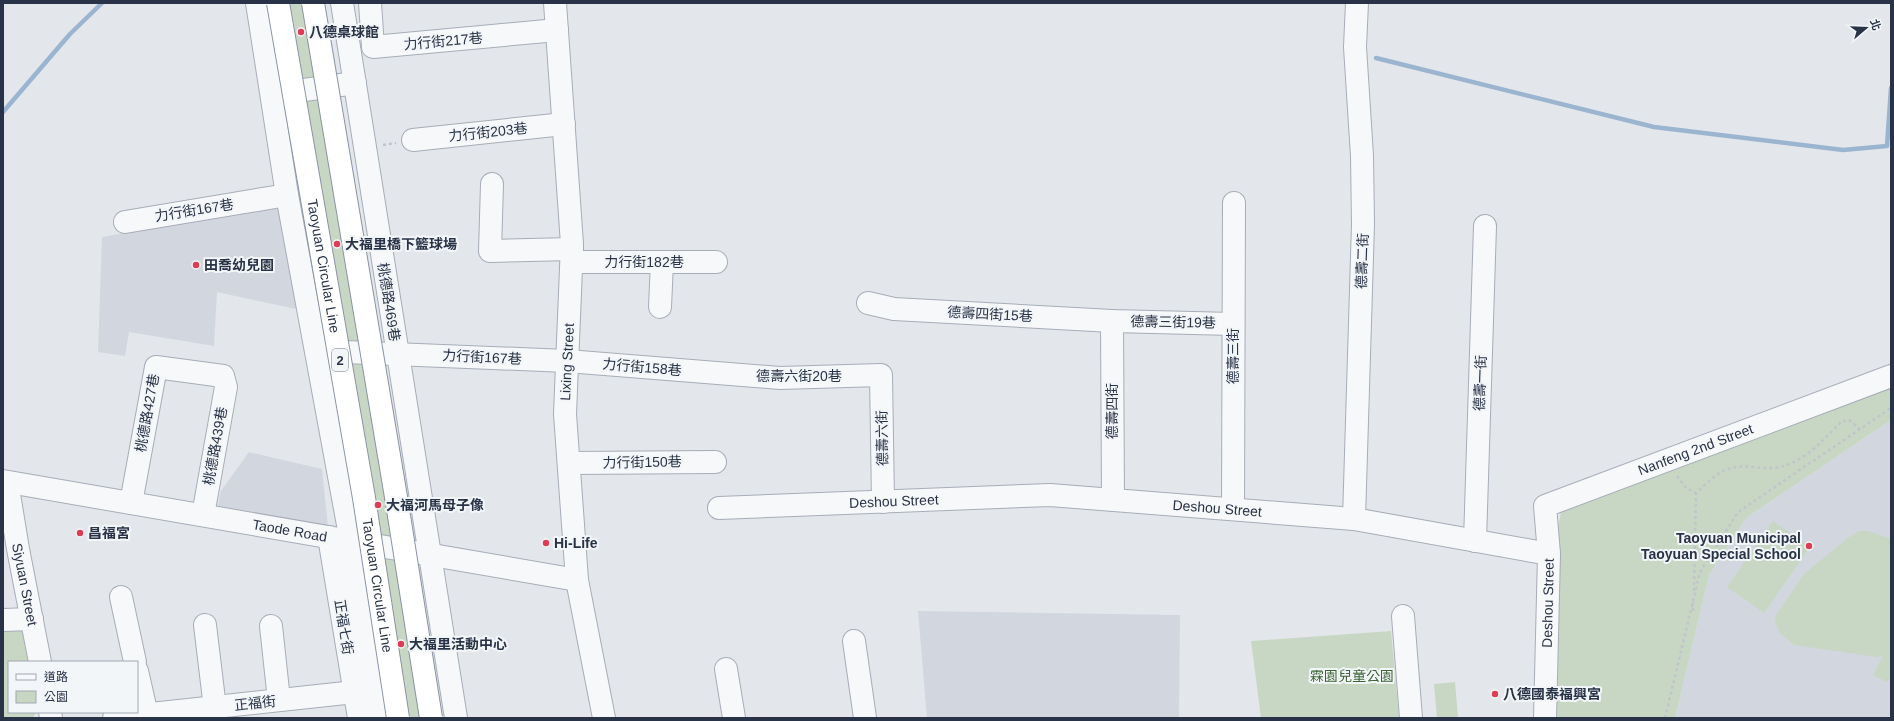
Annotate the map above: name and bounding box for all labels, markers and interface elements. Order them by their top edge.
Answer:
north arrow [1846,8,1886,48]
text: 北 [1868,18,1883,32]
place label: 八德桌球館 [309,24,379,40]
marker: 八德桌球館 [296,27,306,37]
street label: 力行街217巷 [403,30,483,52]
street label: 力行街203巷 [448,120,528,144]
street label: 力行街167巷 [154,196,234,224]
street label: Taoyuan Circular Line [304,198,343,334]
street label: 德壽二街 [1353,233,1371,289]
place label: 大福里橋下籃球場 [345,236,457,252]
marker: 大福里橋下籃球場 [332,239,342,249]
street label: 力行街182巷 [604,254,684,270]
place label: 田喬幼兒園 [204,257,274,273]
marker: 田喬幼兒園 [191,260,201,270]
street label: 桃德路469巷 [375,262,403,342]
street label: 德壽四街15巷 [947,304,1033,324]
street label: 德壽三街19巷 [1130,313,1216,331]
street label: Lixing Street [557,323,577,401]
street label: 德壽三街 [1225,328,1241,384]
street label: 力行街167巷 [442,347,522,367]
road number: 2 [332,349,348,371]
street label: 德壽一街 [1471,355,1489,411]
street label: 力行街158巷 [602,356,682,378]
street label: 德壽六街20巷 [756,368,842,384]
street label: 桃德路427巷 [132,373,162,453]
street label: 德壽四街 [1104,383,1120,439]
street label: 桃德路439巷 [200,406,230,486]
street label: 德壽六街 [874,410,890,466]
street label: Nanfeng 2nd Street [1636,421,1755,478]
street label: 力行街150巷 [602,453,682,471]
street label: Deshou Street [849,491,939,511]
place label: 大福河馬母子像 [386,497,484,513]
street label: Deshou Street [1172,497,1263,520]
marker: 大福河馬母子像 [373,500,383,510]
street label: Taode Road [251,516,328,545]
street label: Taoyuan Circular Line [359,517,396,654]
place label: 昌福宮 [88,525,130,541]
marker: 昌福宮 [75,528,85,538]
place label: Taoyuan Municipal Taoyuan Special School [1641,530,1801,562]
place label: Hi-Life [554,535,598,551]
marker: Hi-Life [541,538,551,548]
marker: Taoyuan Municipal Taoyuan Special School [1804,541,1814,551]
street label: Siyuan Street [9,542,41,627]
street label: Deshou Street [1539,558,1557,648]
street label: 正福七街 [332,598,356,656]
place label: 大福里活動中心 [409,636,507,652]
marker: 大福里活動中心 [396,639,406,649]
legend [8,661,138,713]
park label: 霖園兒童公園 [1310,668,1394,684]
text: 道路 [44,670,68,684]
place label: 八德國泰福興宮 [1503,686,1601,702]
marker: 八德國泰福興宮 [1490,689,1500,699]
text: 公園 [44,690,68,704]
street label: 正福街 [233,693,277,713]

